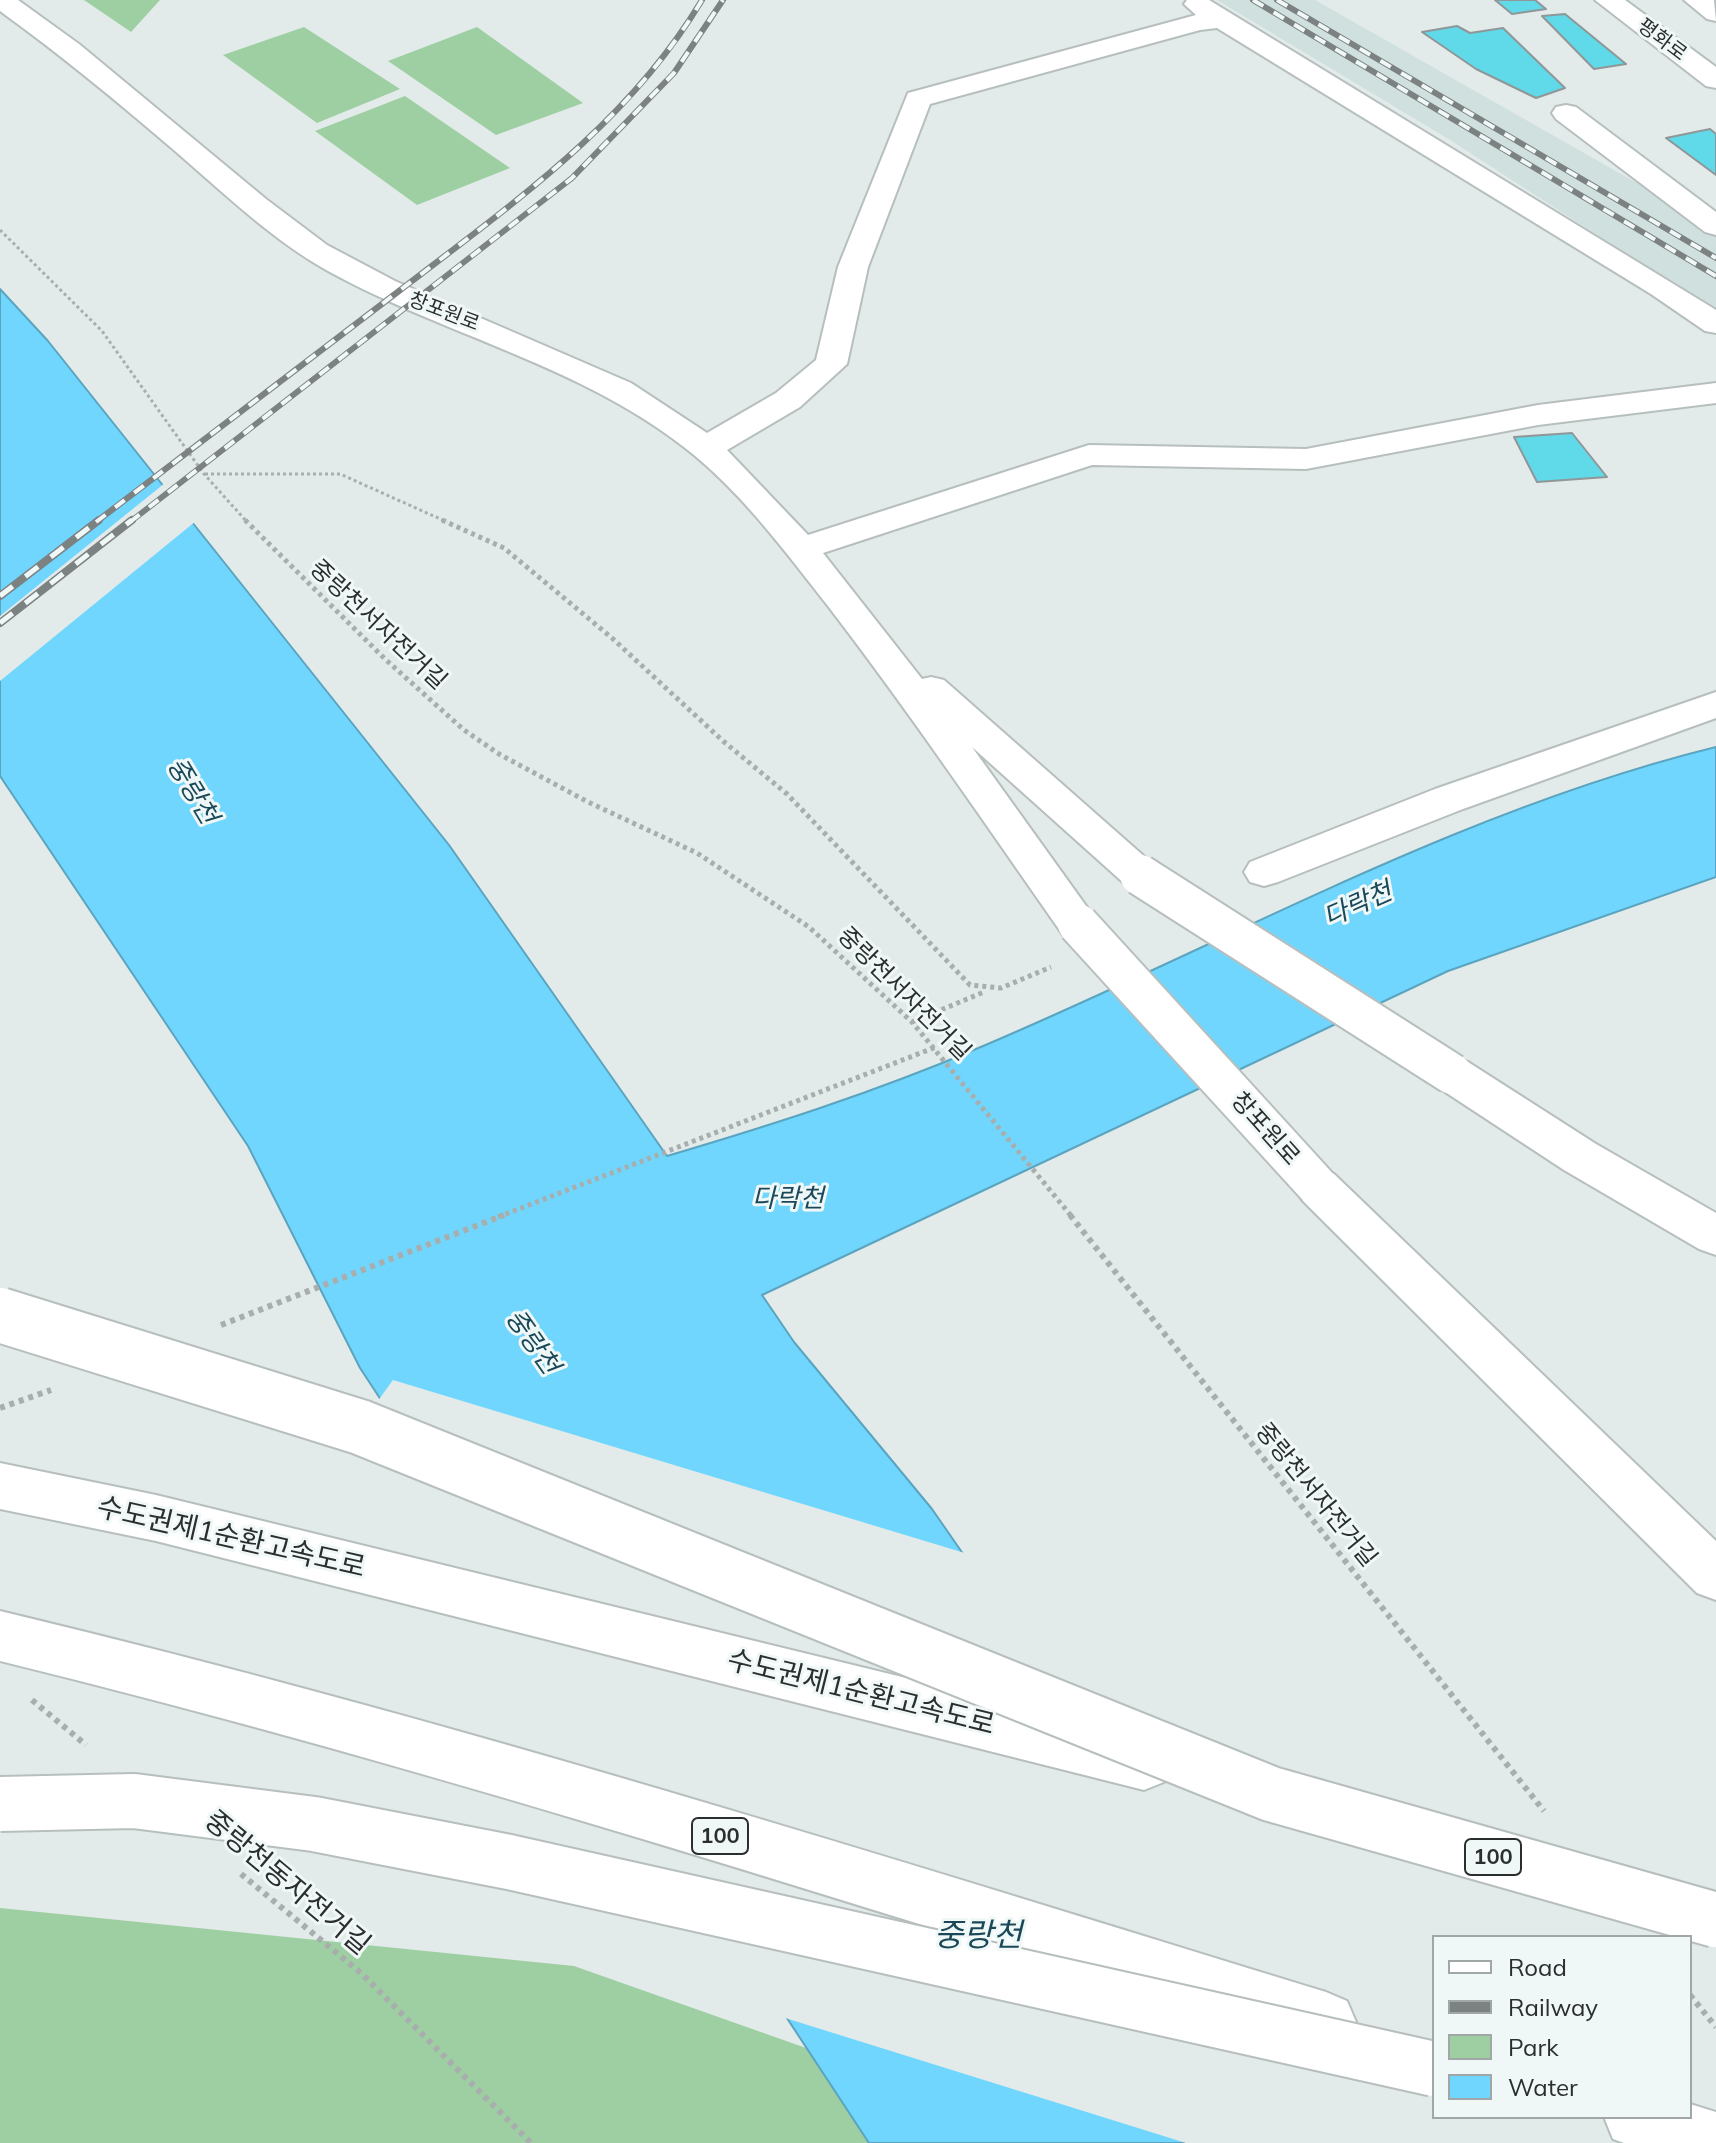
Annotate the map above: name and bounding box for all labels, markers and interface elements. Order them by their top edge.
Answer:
street label: 평화로 [1633,14,1691,66]
street label: 창포원로 [405,288,483,336]
street label: 중랑천서자전거길 [304,554,452,696]
water label: 중랑천 [160,752,224,830]
water label: 다락천 [1319,876,1397,934]
street label: 중랑천서자전거길 [831,921,977,1067]
street label: 창포원로 [1225,1087,1305,1171]
water label: 다락천 [752,1183,824,1215]
water label: 중랑천 [499,1304,565,1380]
street label: 중랑천서자전거길 [1249,1417,1383,1573]
street label: 수도권제1순환고속도로 [94,1491,368,1585]
street label: 수도권제1순환고속도로 [724,1644,998,1742]
street label: 중랑천동자전거길 [197,1804,377,1962]
road number: 100 [692,1818,748,1854]
road number: 100 [1465,1839,1521,1875]
water label: 중랑천 [934,1917,1022,1955]
legend [1432,1935,1692,2119]
text: Road [1508,1952,1567,1982]
text: Railway [1508,1992,1598,2022]
text: Park [1508,2032,1559,2062]
text: Water [1508,2072,1578,2102]

